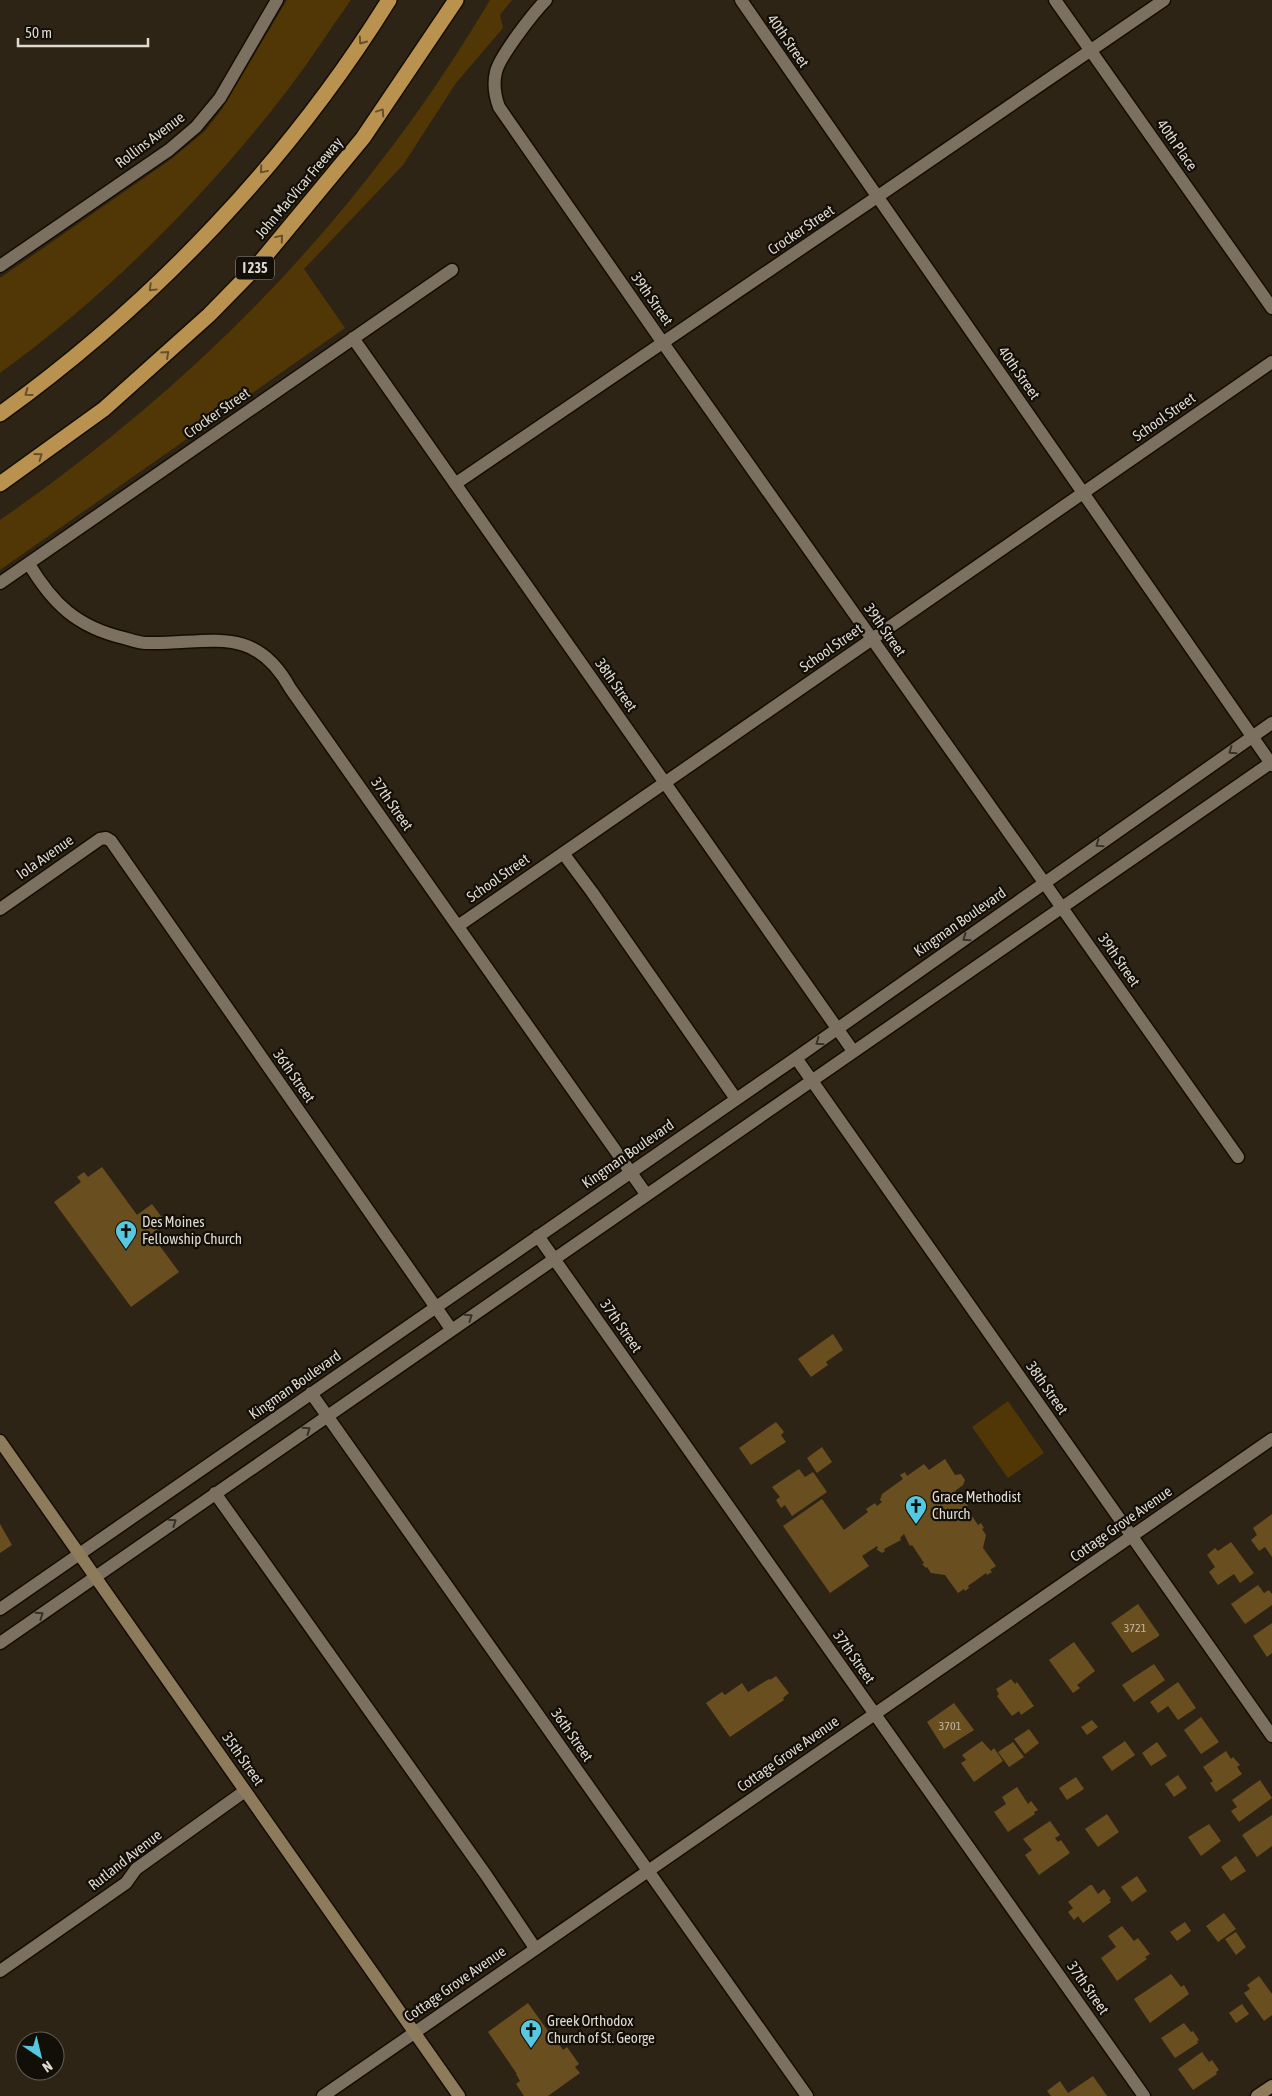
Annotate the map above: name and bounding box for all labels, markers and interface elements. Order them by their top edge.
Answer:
street label: 40th Street [764,11,813,70]
scale bar [18,15,148,47]
text: 50 m [25,24,52,41]
one-way arrow [359,35,368,45]
street label: Rollins Avenue [112,108,188,171]
one-way arrow [375,108,384,118]
street label: 40th Place [1154,116,1201,174]
street label: John MacVicar Freeway [251,134,346,242]
one-way arrow [261,164,269,173]
street label: Crocker Street [764,201,837,258]
one-way arrow [274,235,283,244]
road number: I 235 [236,256,274,280]
street label: 39th Street [628,269,677,328]
one-way arrow [149,282,158,291]
street label: 40th Street [995,343,1044,402]
one-way arrow [160,351,169,360]
street label: Crocker Street [181,384,253,441]
one-way arrow [25,387,34,396]
street label: School Street [1129,389,1198,444]
one-way arrow [34,453,43,462]
street label: 39th Street [861,600,910,659]
street label: School Street [796,620,865,675]
street label: 38th Street [592,655,641,714]
one-way arrow [1228,745,1238,754]
street label: 37th Street [368,774,417,833]
street label: Iola Avenue [13,831,77,882]
one-way arrow [1095,838,1105,847]
street label: School Street [463,850,532,905]
street label: Kingman Boulevard [911,884,1009,960]
street label: 39th Street [1095,930,1144,989]
one-way arrow [962,932,972,941]
one-way arrow [815,1036,825,1045]
street label: 36th Street [270,1046,319,1105]
street label: Kingman Boulevard [579,1116,677,1192]
place label: Des Moines Fellowship Church [142,1213,242,1247]
church icon: Des Moines Fellowship Church [114,1219,138,1250]
street label: 37th Street [597,1296,646,1355]
one-way arrow [463,1314,473,1323]
street label: Kingman Boulevard [246,1347,344,1423]
street label: 38th Street [1023,1358,1072,1417]
one-way arrow [301,1427,310,1436]
street label: Cottage Grove Avenue [1067,1482,1175,1565]
place label: Grace Methodist Church [932,1488,1021,1522]
church icon: Grace Methodist Church [904,1494,928,1525]
one-way arrow [167,1519,177,1528]
one-way arrow [34,1612,44,1621]
house number: 3721 [1124,1621,1147,1635]
street label: 37th Street [830,1627,879,1686]
street label: 36th Street [548,1705,597,1764]
street label: Cottage Grove Avenue [734,1712,842,1795]
house number: 3701 [939,1719,962,1733]
street label: 35th Street [219,1729,268,1788]
street label: Rutland Avenue [85,1826,165,1893]
street label: Cottage Grove Avenue [401,1942,509,2025]
street label: 37th Street [1064,1958,1113,2017]
place label: Greek Orthodox Church of St. George [547,2012,655,2046]
church icon: Greek Orthodox Church of St. George [519,2018,543,2049]
north arrow [15,2031,65,2081]
text: N [39,2058,55,2076]

